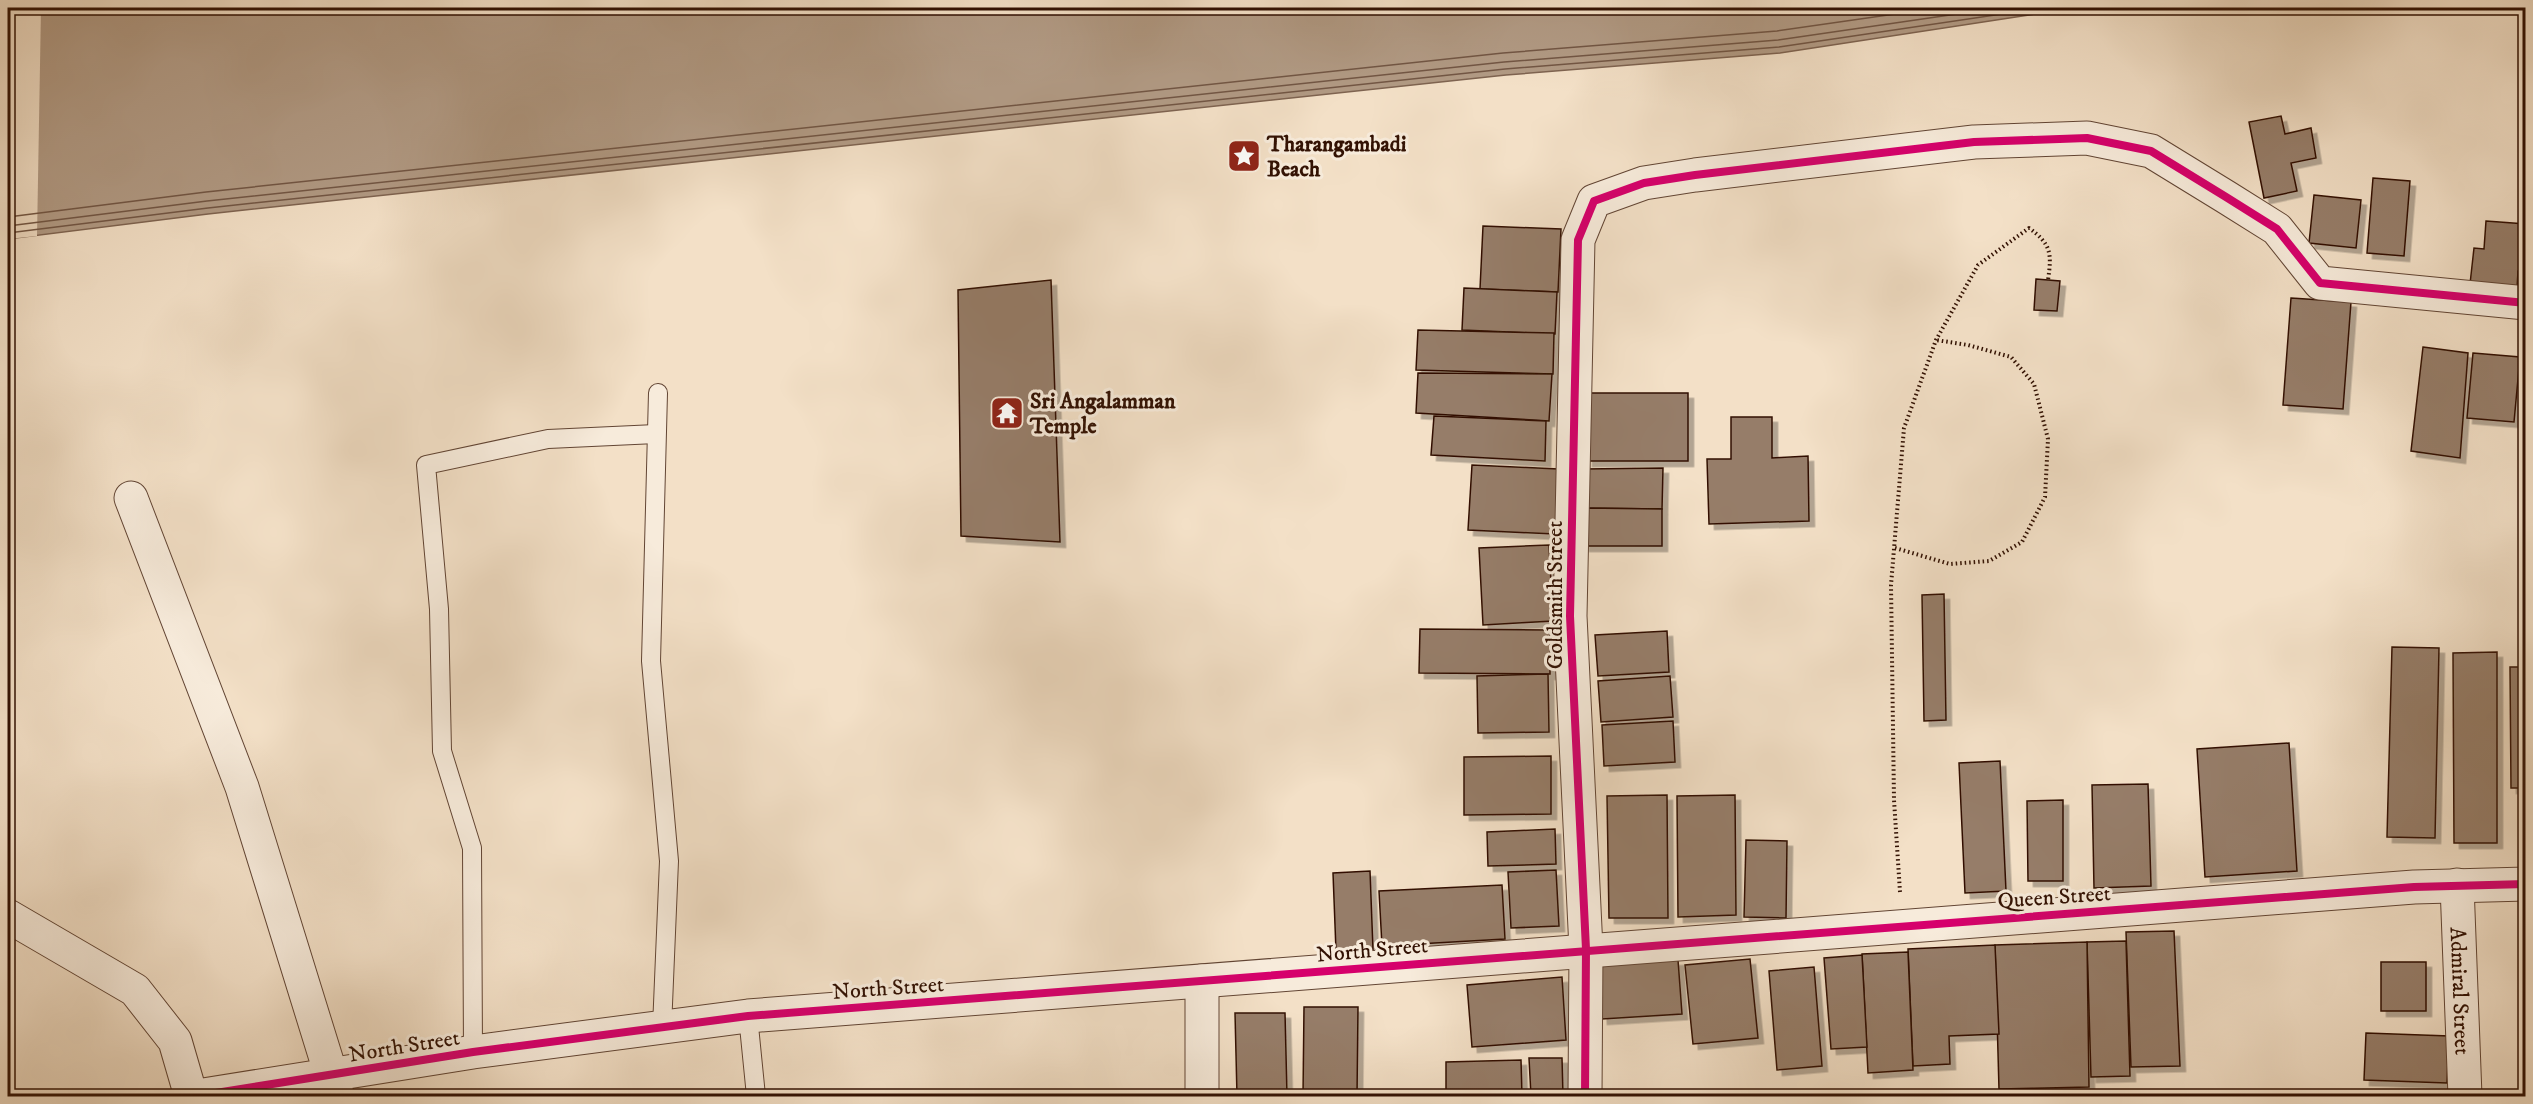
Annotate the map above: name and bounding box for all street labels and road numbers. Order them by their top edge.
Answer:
street label: Goldsmith Street [1542,521,1569,669]
street label: Queen Street [1997,880,2112,915]
street label: Admiral Street [2444,926,2475,1056]
street label: North Street [1315,932,1429,969]
street label: North Street [831,971,945,1006]
street label: North Street [347,1024,462,1069]

